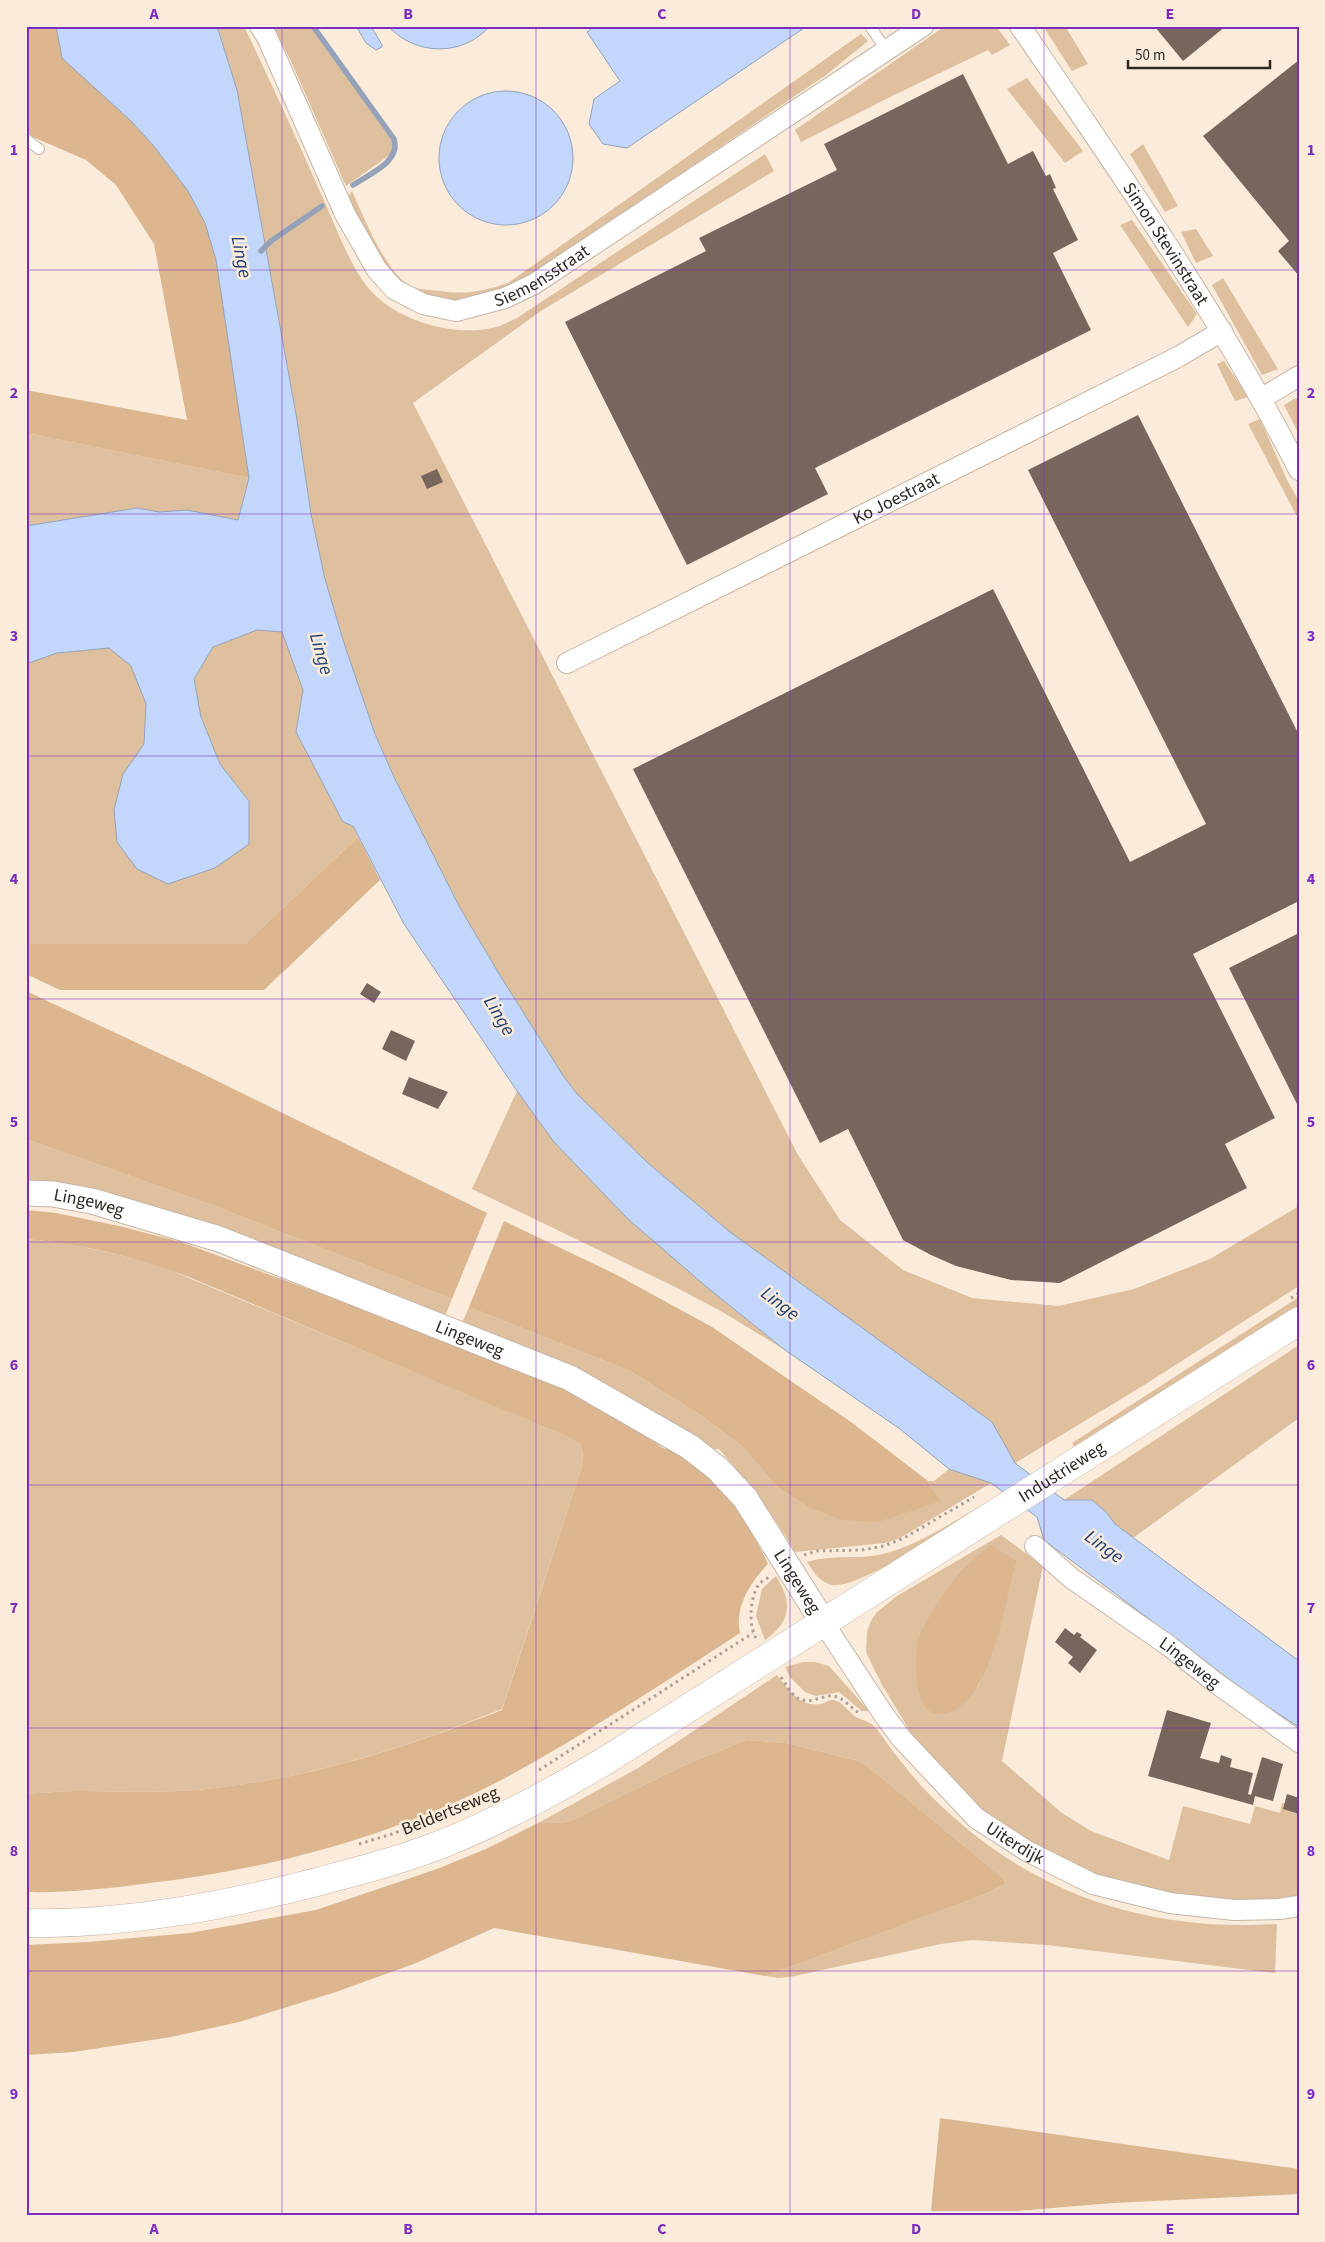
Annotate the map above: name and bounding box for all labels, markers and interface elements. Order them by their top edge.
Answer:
text: A [148,3,159,25]
text: B [403,3,413,25]
text: C [657,3,667,25]
text: D [911,3,921,25]
text: E [1166,3,1174,25]
scale bar [1128,38,1270,70]
text: 50 m [1135,45,1165,66]
text: 1 [10,139,18,161]
text: 1 [1307,139,1315,161]
street label: Simon Stevinstraat [1117,177,1215,310]
water label: Linge [224,234,258,280]
street label: Siemensstraat [491,238,594,313]
text: 2 [10,382,18,404]
text: 2 [1307,382,1315,404]
street label: Ko Joestraat [848,466,944,530]
text: 3 [10,625,18,647]
text: 3 [1307,625,1315,647]
water label: Linge [302,630,340,678]
text: 4 [10,868,19,890]
text: 4 [1307,868,1316,890]
water label: Linge [476,991,522,1041]
text: 5 [10,1111,18,1133]
text: 5 [1307,1111,1315,1133]
street label: Lingeweg [52,1182,127,1222]
water label: Linge [755,1280,805,1328]
street label: Lingeweg [432,1314,508,1363]
text: 6 [10,1354,18,1376]
text: 6 [1307,1354,1315,1376]
street label: Industrieweg [1013,1435,1110,1508]
water label: Linge [1079,1524,1129,1570]
street label: Lingeweg [768,1545,827,1618]
text: 7 [10,1597,18,1619]
text: 7 [1307,1597,1315,1619]
street label: Lingeweg [1154,1630,1226,1694]
street label: Beldertseweg [398,1780,502,1842]
street label: Uiterdijk [981,1815,1049,1870]
text: 8 [10,1840,18,1862]
text: 8 [1307,1840,1315,1862]
text: 9 [10,2083,18,2105]
text: 9 [1307,2083,1315,2105]
text: A [148,2218,159,2240]
text: B [403,2218,413,2240]
text: C [657,2218,667,2240]
text: D [911,2218,921,2240]
text: E [1166,2218,1174,2240]

